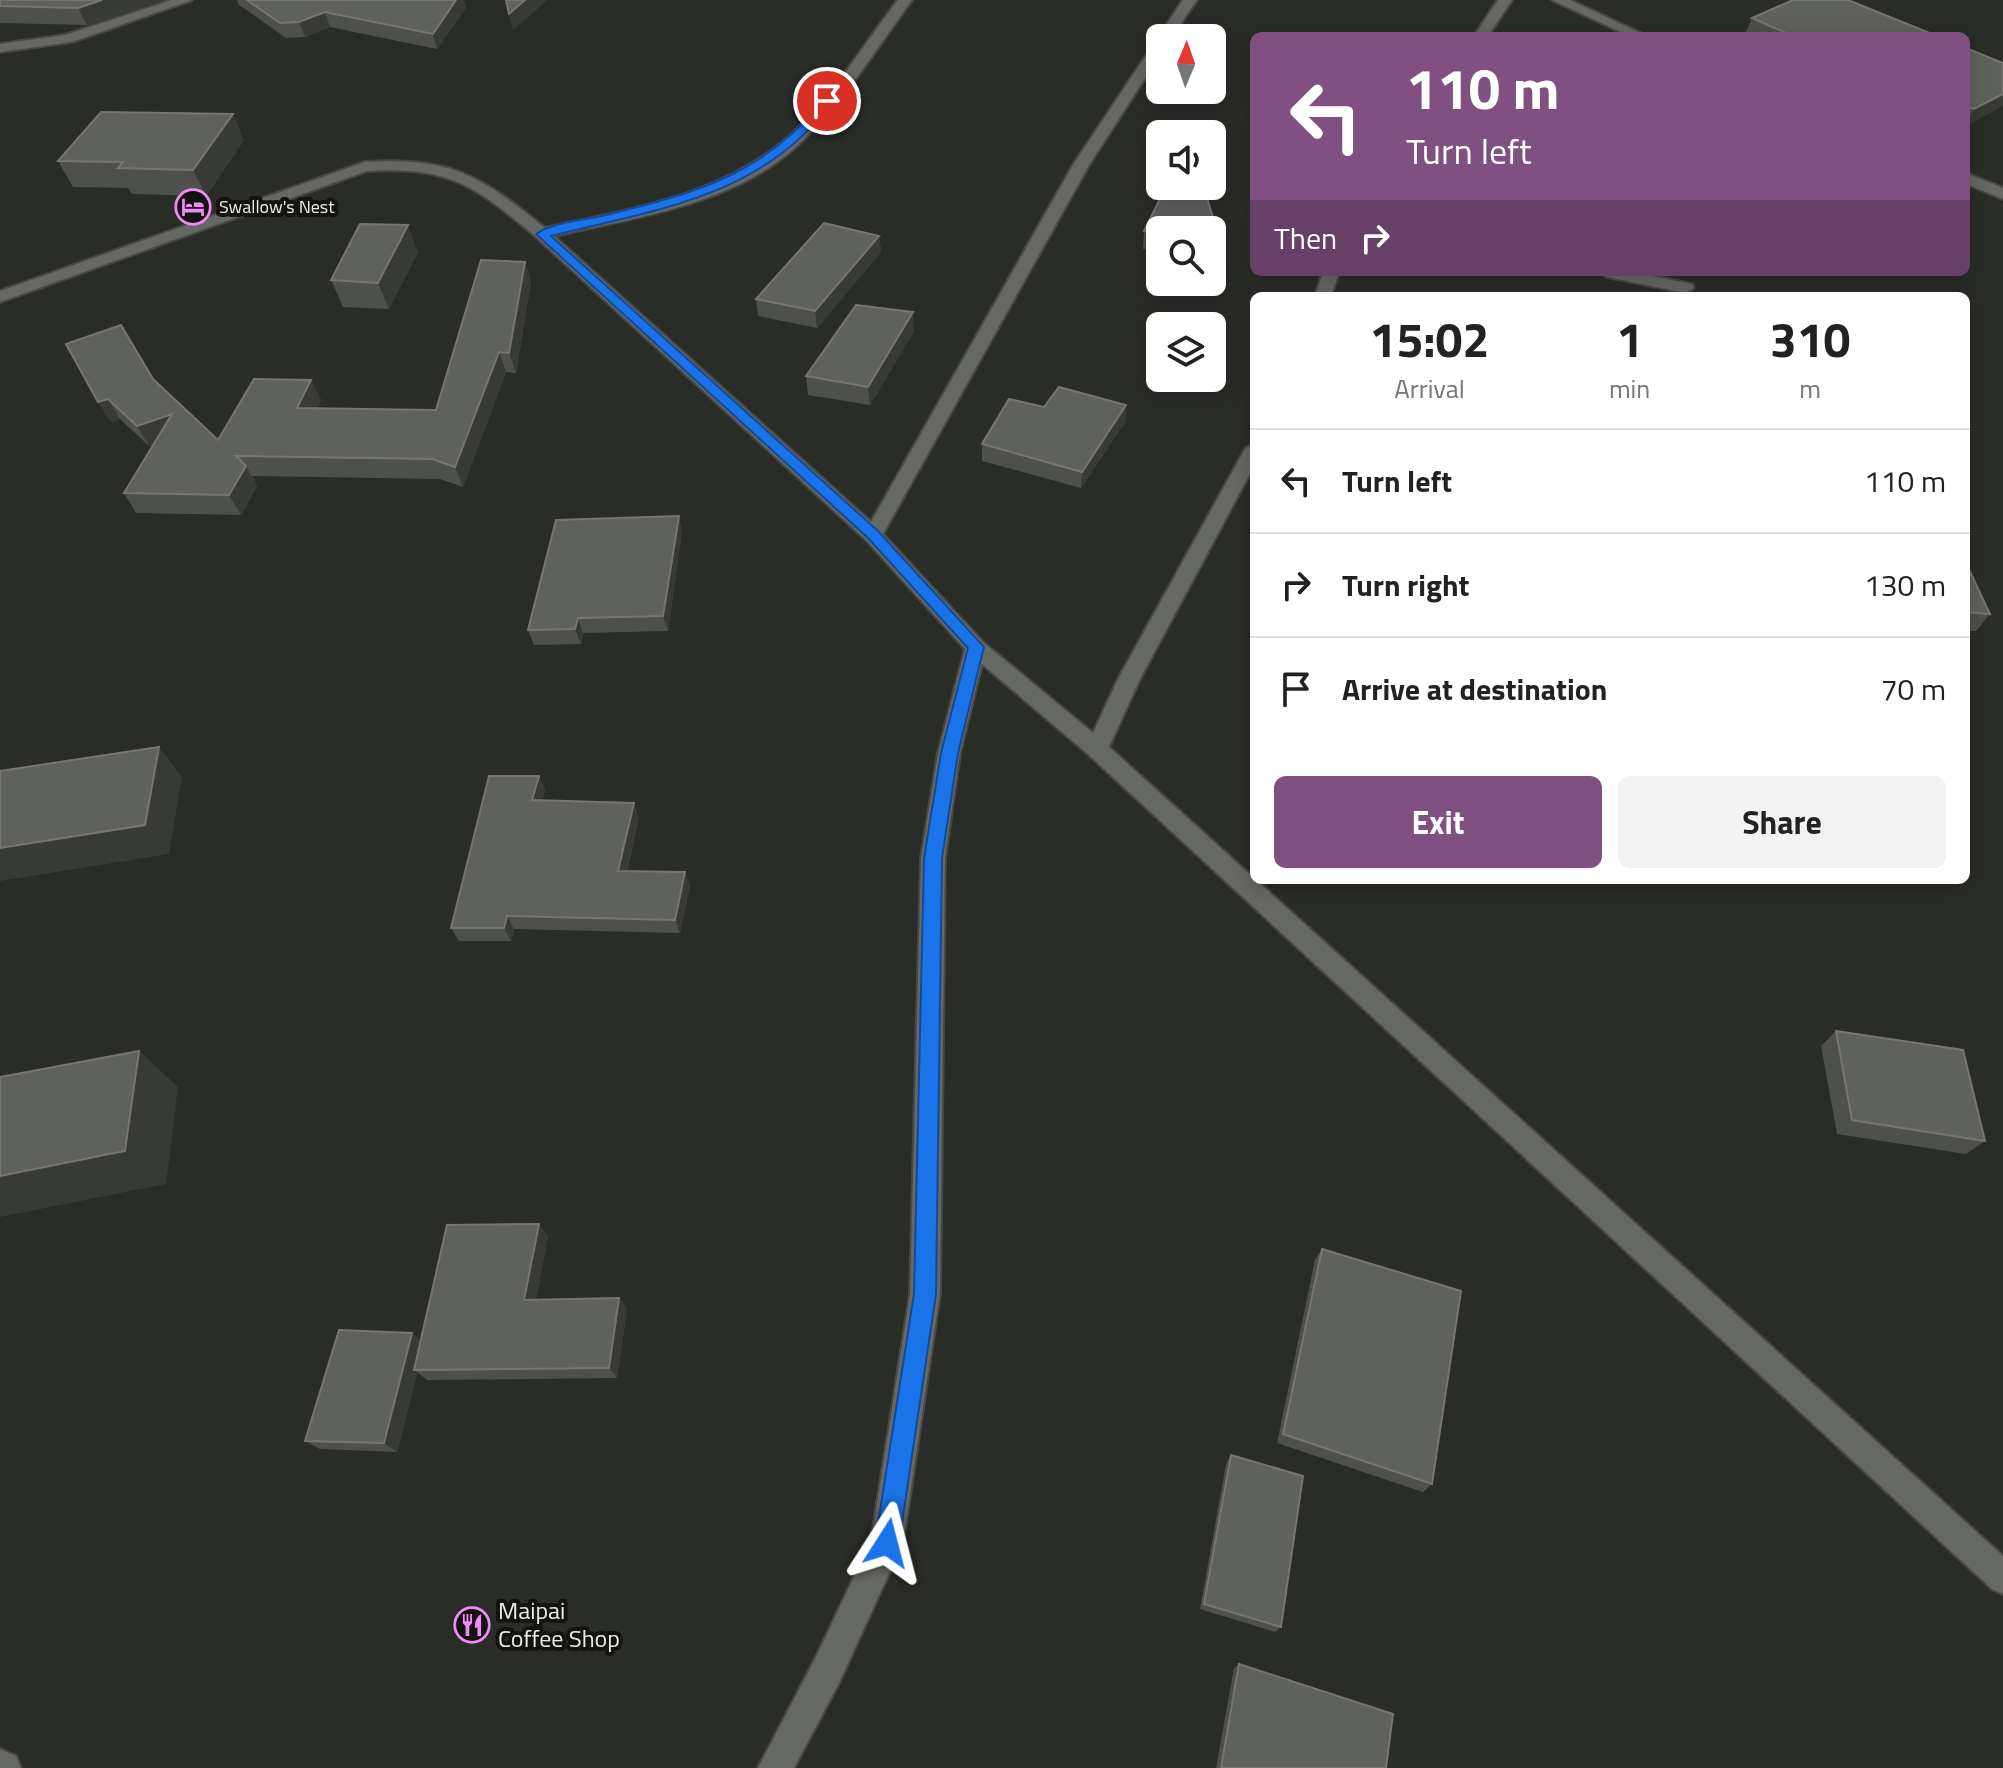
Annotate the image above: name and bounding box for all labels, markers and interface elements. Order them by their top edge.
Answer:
north arrow [1146,24,1226,104]
map controls [1146,24,1226,392]
text: 110 m [1406,46,1559,131]
icon: left [1274,64,1378,168]
pin [793,67,861,135]
icon: arrive [805,79,849,123]
button: sound [1146,120,1226,200]
text: Turn left [1406,123,1532,178]
hotel icon: Swallow's Nest [174,188,212,226]
place label: Swallow's Nest [219,193,335,220]
text: Then [1274,215,1337,261]
button: search [1146,216,1226,296]
icon: right [1353,216,1397,260]
text: 15:02 [1370,303,1489,376]
text: 1 [1616,303,1643,376]
text: 310 [1770,303,1850,376]
button: layers [1146,312,1226,392]
text: Arrival [1394,369,1465,408]
text: min [1609,369,1650,408]
text: m [1799,369,1821,408]
text: Turn left [1342,458,1452,504]
text: 110 m [1864,458,1946,504]
icon: left [1274,459,1318,503]
text: Turn right [1342,562,1470,608]
text: 130 m [1864,562,1946,608]
icon: right [1274,563,1318,607]
text: Arrive at destination [1342,666,1607,712]
text: 70 m [1881,666,1946,712]
icon: arrive [1274,667,1318,711]
button: Exit [1274,776,1602,868]
button: Share [1618,776,1946,868]
position arrow [845,1501,929,1585]
place label: Maipai Coffee Shop [498,1592,620,1656]
restaurant icon: Maipai Coffee Shop [453,1606,491,1644]

